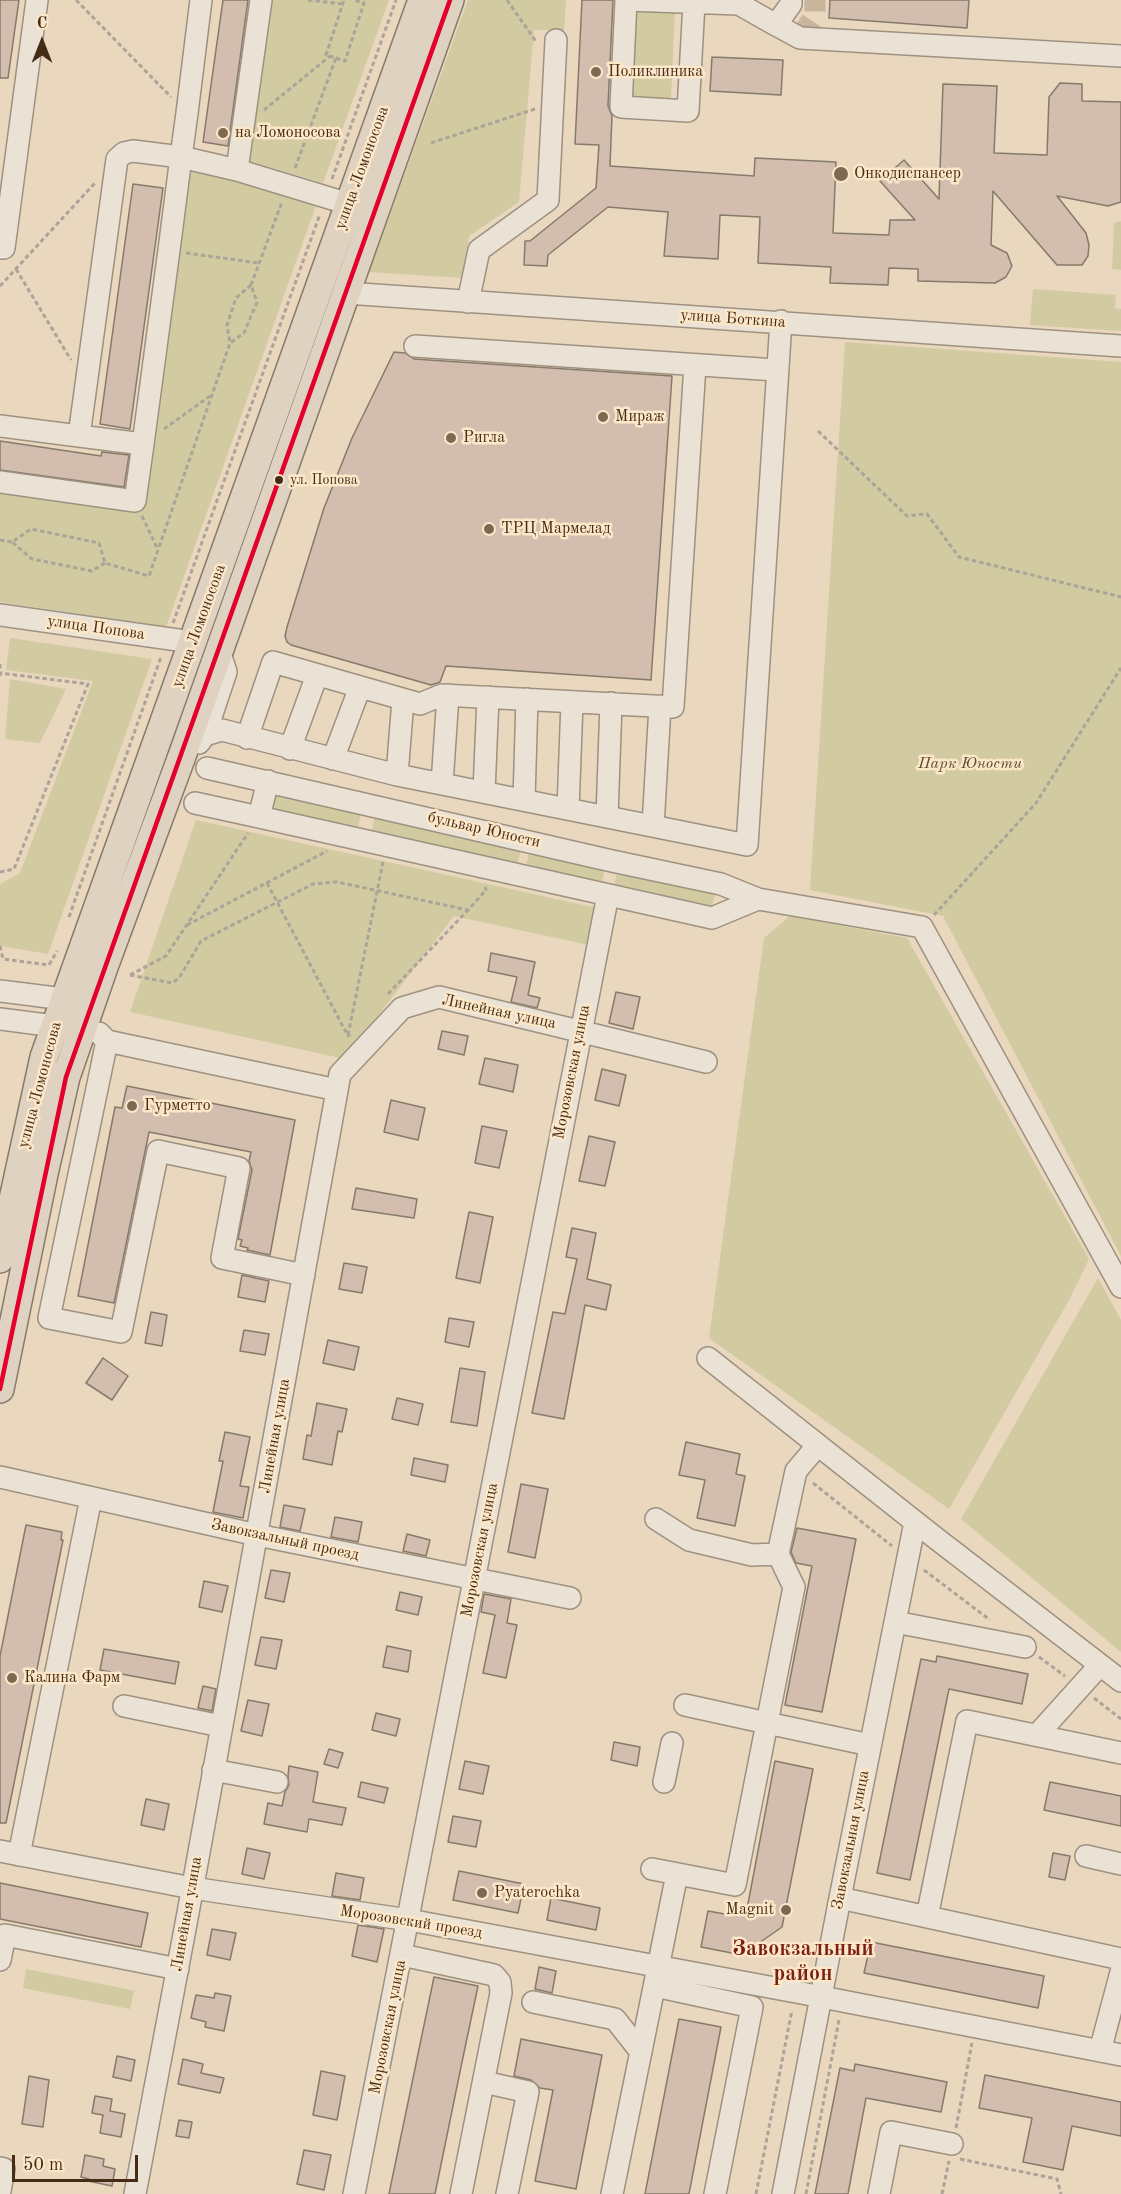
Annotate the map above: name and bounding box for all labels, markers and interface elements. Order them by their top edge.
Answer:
north arrow [12,12,72,72]
text: С [37,16,47,32]
place label: Поликлиника [608,62,703,82]
marker: Поликлиника [589,65,603,79]
street label: улица Ломоносова [331,104,393,232]
place label: на Ломоносова [235,123,341,143]
marker: на Ломоносова [216,126,230,140]
place label: Онкодиспансер [854,164,961,184]
marker: Онкодиспансер [832,165,850,183]
street label: улица Боткина [680,306,786,332]
place label: Мираж [615,407,665,427]
marker: Мираж [596,410,610,424]
place label: Ригла [463,428,505,448]
marker: Ригла [444,431,458,445]
place label: ул. Попова [290,472,358,488]
marker: ул. Попова [273,474,285,486]
place label: ТРЦ Мармелад [501,519,611,539]
marker: ТРЦ Мармелад [482,522,496,536]
street label: улица Ломоносова [168,562,230,690]
street label: улица Попова [46,612,146,644]
park label: Парк Юности [918,754,1022,774]
street label: бульвар Юности [426,808,542,852]
street label: Линейная улица [440,991,558,1033]
street label: Морозовская улица [550,1003,594,1141]
street label: улица Ломоносова [14,1020,66,1150]
place label: Гурметто [144,1096,211,1116]
marker: Гурметто [125,1099,139,1113]
street label: Линейная улица [255,1377,295,1495]
street label: Морозовская улица [458,1481,502,1619]
street label: Завокзальный проезд [209,1515,361,1565]
place label: Калина Фарм [24,1668,120,1688]
marker: Калина Фарм [5,1671,19,1685]
street label: Завокзальная улица [828,1769,874,1911]
street label: Линейная улица [167,1855,207,1973]
place label: Pyaterochka [494,1883,580,1903]
marker: Pyaterochka [475,1886,489,1900]
place label: Magnit [725,1900,774,1920]
street label: Морозовский проезд [338,1901,484,1943]
marker: Magnit [779,1903,793,1917]
district label: Завокзальный район [732,1936,874,1988]
street label: Морозовская улица [366,1958,410,2096]
scale bar [15,2143,141,2181]
text: 50 m [23,2156,63,2174]

